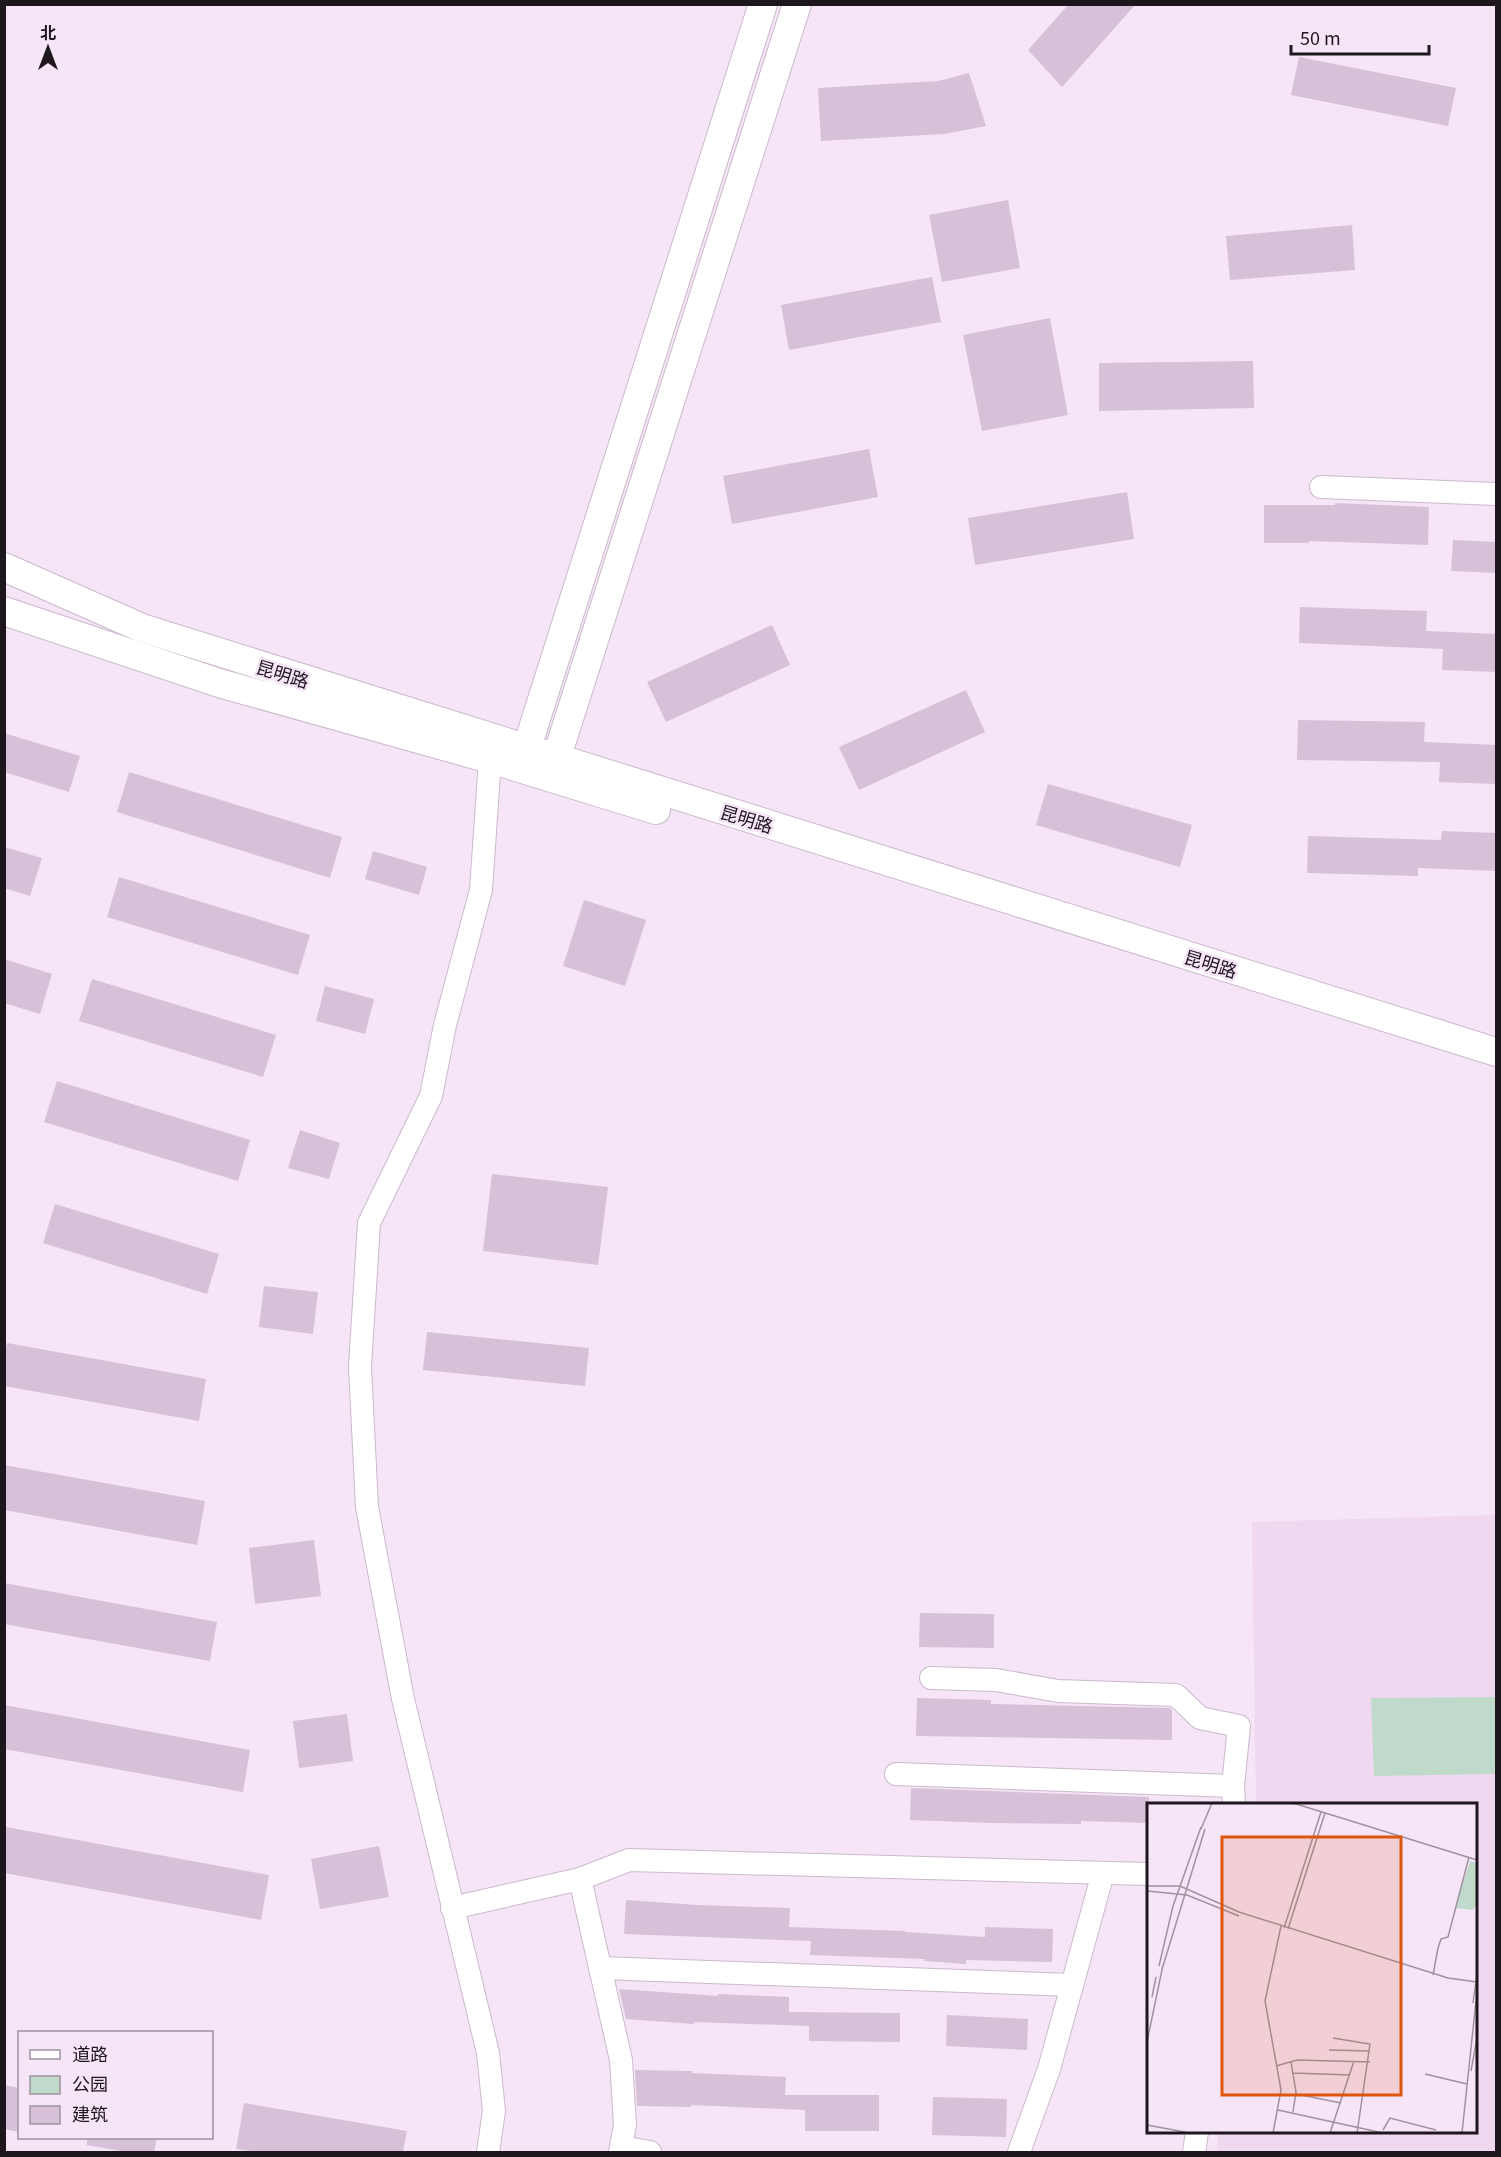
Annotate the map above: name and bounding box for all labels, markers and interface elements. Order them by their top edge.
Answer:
north arrow [18,18,78,78]
scale bar [1291,18,1429,56]
text: 北 [40,20,56,44]
text: 50 m [1300,24,1341,50]
street label: 昆明路 [253,653,313,693]
street label: 昆明路 [717,798,777,838]
street label: 昆明路 [1181,943,1241,983]
inset map [1147,1803,1477,2133]
legend [18,2031,213,2139]
text: 道路 [72,2040,108,2066]
text: 公园 [72,2070,108,2096]
text: 建筑 [72,2100,108,2126]

